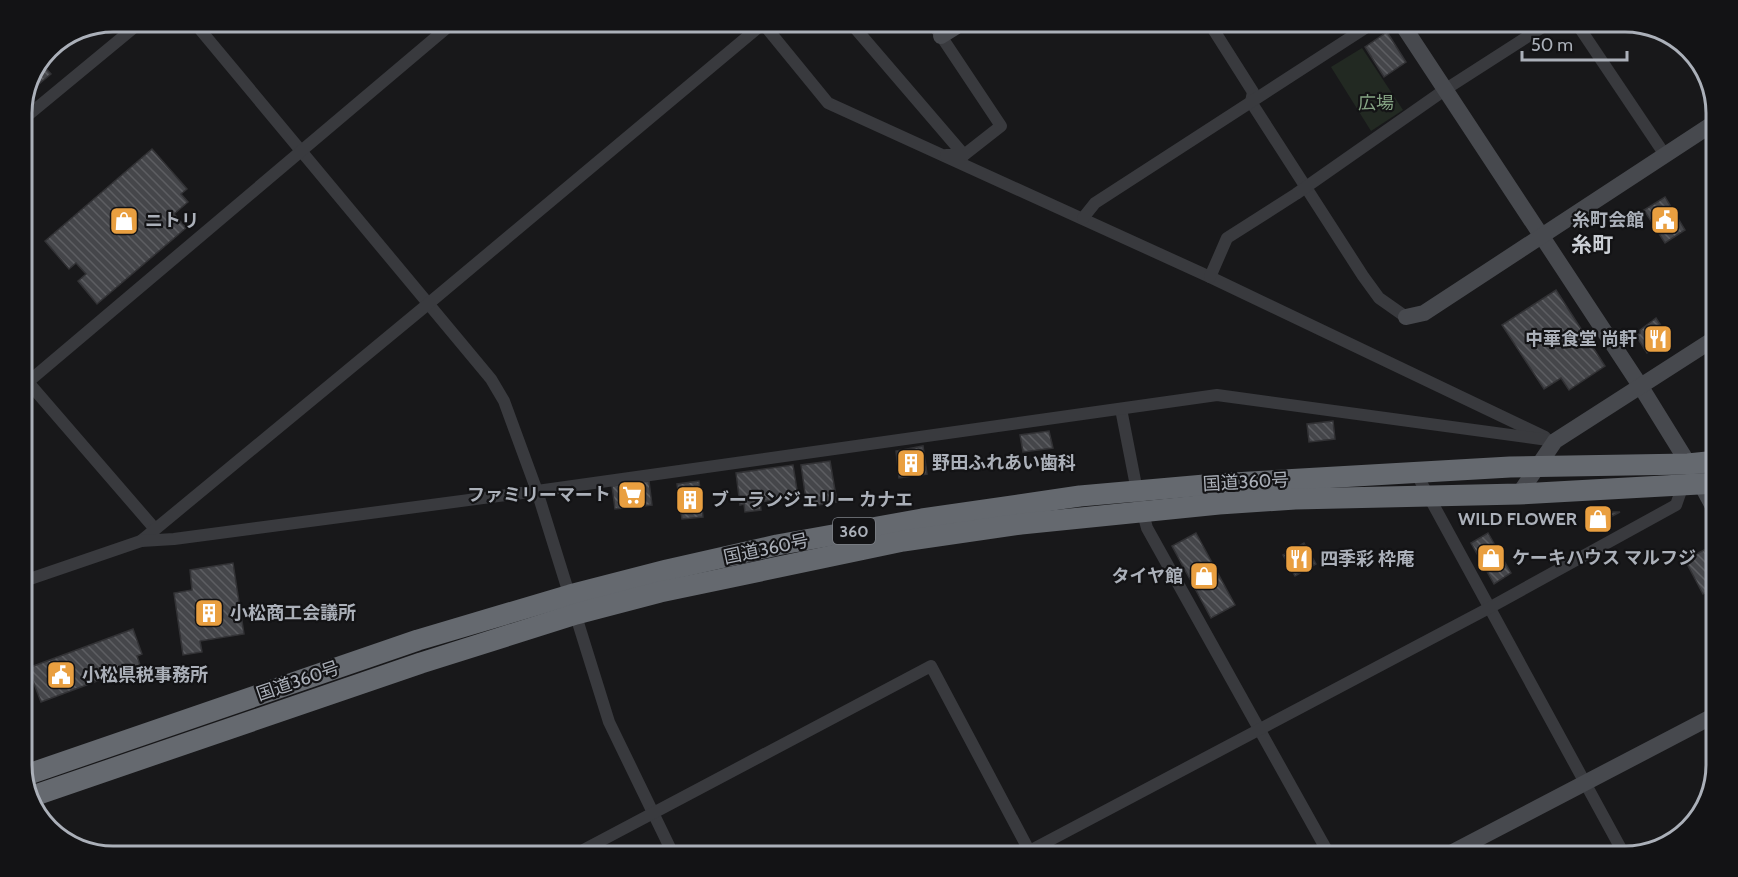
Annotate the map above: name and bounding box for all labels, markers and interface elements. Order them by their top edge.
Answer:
scale bar [1522,24,1627,62]
text: 50 m [1531,34,1573,56]
park label: 広場 [1358,92,1394,114]
public building icon: 糸町会館 [1649,204,1681,236]
shop icon: ニトリ [108,205,140,237]
place label: 糸町会館 [1572,209,1644,231]
place label: ニトリ [145,210,199,232]
district label: 糸町 [1571,232,1613,257]
restaurant icon: 中華食堂 尚軒 [1642,323,1674,355]
place label: 中華食堂 尚軒 [1525,328,1637,350]
building icon: 野田ふれあい歯科 [895,447,927,479]
place label: 野田ふれあい歯科 [932,452,1076,474]
street label: 国道360号 [1202,469,1290,495]
supermarket icon: ファミリーマート [616,479,648,511]
place label: ファミリーマート [467,484,611,506]
building icon: ブーランジェリー カナエ [674,484,706,516]
place label: ブーランジェリー カナエ [711,489,913,511]
shop icon: WILD FLOWER [1582,503,1614,535]
place label: WILD FLOWER [1458,508,1578,530]
road number: 360 [833,518,875,544]
street label: 国道360号 [721,529,811,569]
shop icon: ケーキハウス マルフジ [1475,542,1507,574]
restaurant icon: 四季彩 枠庵 [1283,543,1315,575]
place label: ケーキハウス マルフジ [1512,547,1696,569]
place label: 四季彩 枠庵 [1320,548,1414,570]
shop icon: タイヤ館 [1188,560,1220,592]
place label: タイヤ館 [1112,565,1183,587]
building icon: 小松商工会議所 [193,597,225,629]
place label: 小松商工会議所 [230,602,356,624]
street label: 国道360号 [254,657,342,705]
public building icon: 小松県税事務所 [45,659,77,691]
place label: 小松県税事務所 [82,664,208,686]

